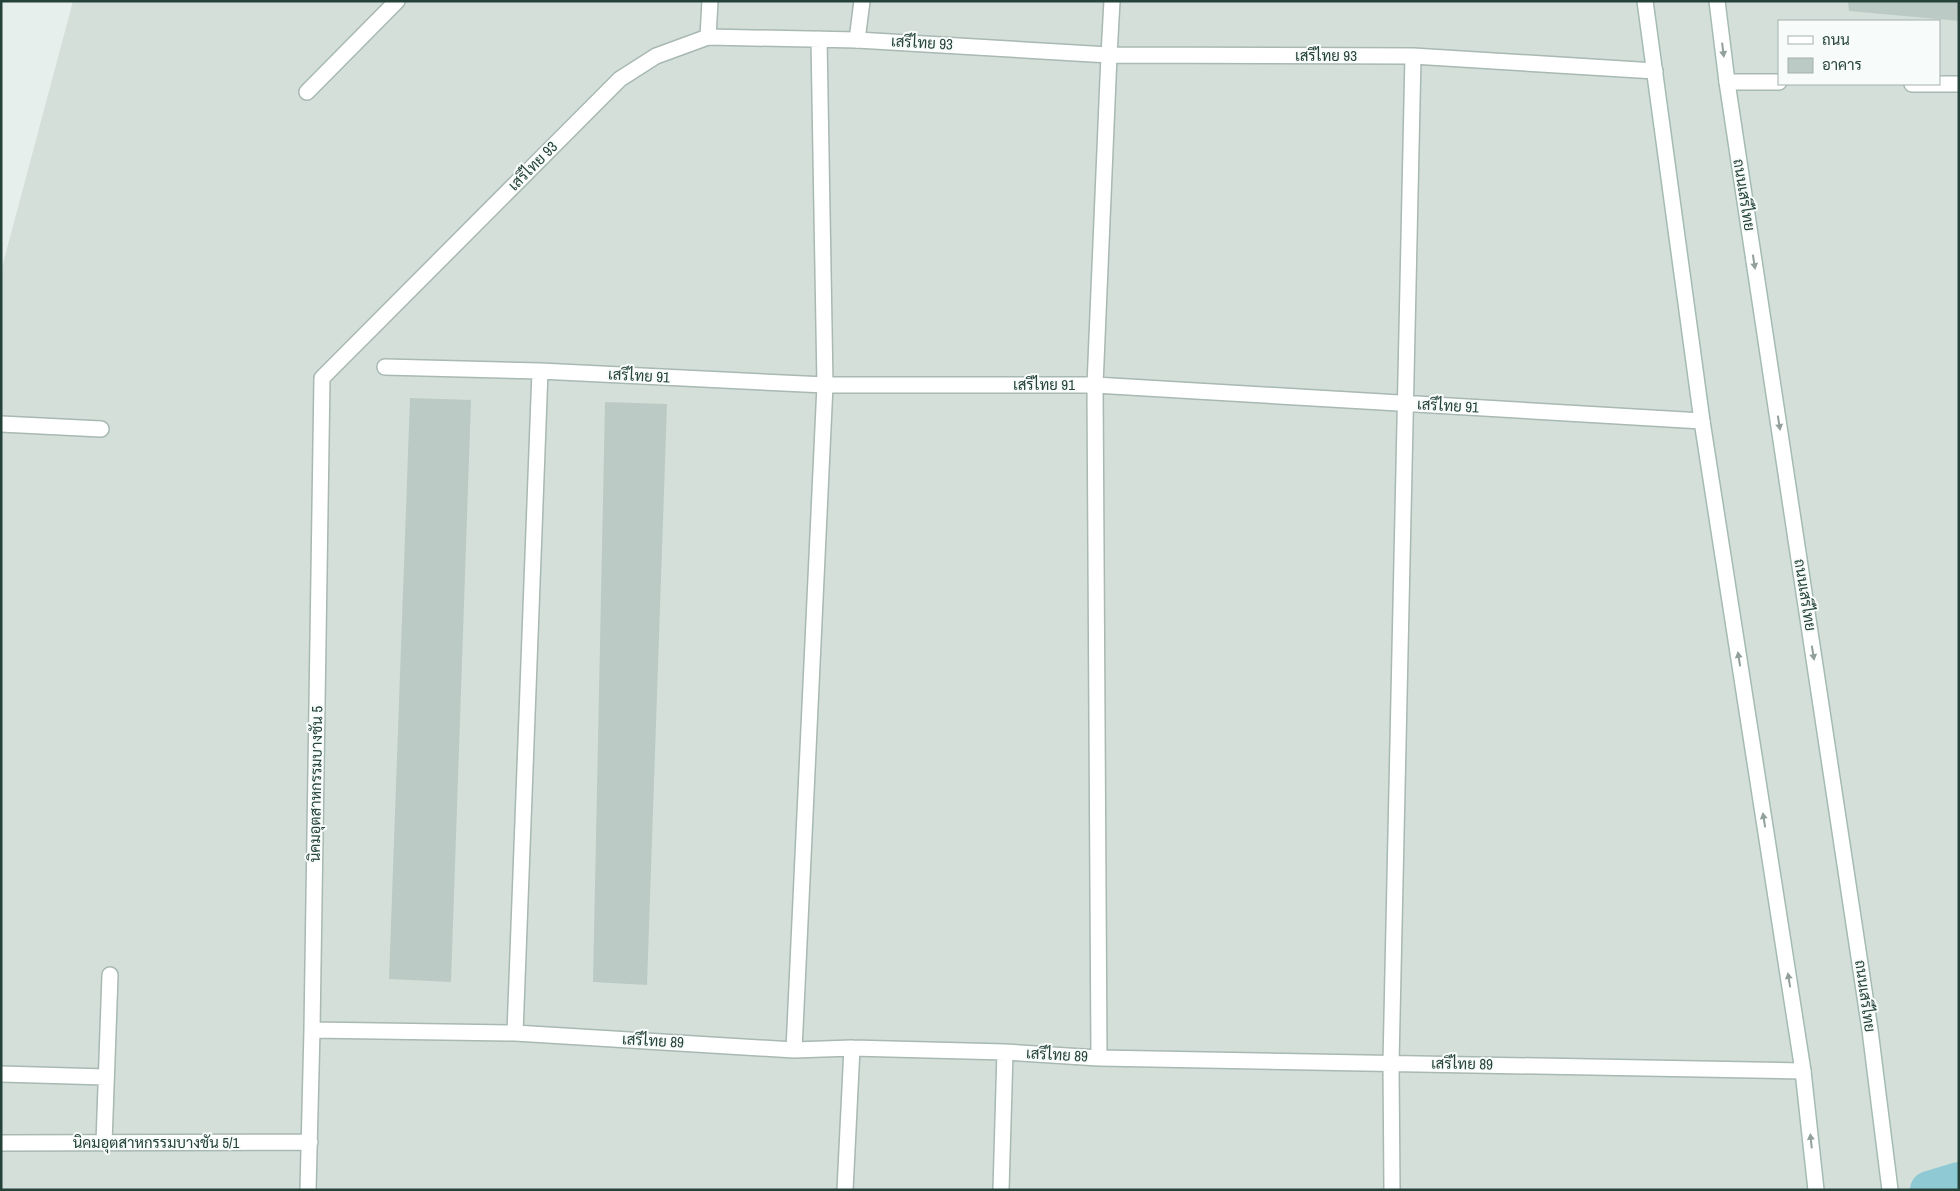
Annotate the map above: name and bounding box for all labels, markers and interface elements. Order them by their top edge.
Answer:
legend [1778,20,1940,85]
text: ถนน [1822,29,1850,50]
street label: เสรีไทย 93 [891,30,954,55]
one-way arrow [1719,42,1727,58]
street label: เสรีไทย 93 [1295,45,1357,66]
text: อาคาร [1822,54,1862,75]
street label: เสรีไทย 93 [503,136,562,195]
street label: ถนนเสรีไทย [1728,157,1761,232]
one-way arrow [1751,255,1759,271]
street label: เสรีไทย 91 [608,363,671,388]
street label: เสรีไทย 91 [1013,374,1075,395]
street label: เสรีไทย 91 [1417,393,1480,418]
one-way arrow [1775,415,1783,431]
street label: ถนนเสรีไทย [1789,557,1822,632]
one-way arrow [1810,645,1818,661]
one-way arrow [1735,651,1743,667]
street label: นิคมอุตสาหกรรมบางชัน 5 [304,706,328,862]
one-way arrow [1760,811,1768,827]
street label: ถนนเสรีไทย [1850,958,1881,1033]
one-way arrow [1784,972,1792,988]
street label: เสรีไทย 89 [622,1028,685,1053]
street label: เสรีไทย 89 [1026,1042,1089,1067]
street label: เสรีไทย 89 [1431,1052,1493,1075]
street label: นิคมอุตสาหกรรมบางชัน 5/1 [73,1132,239,1154]
one-way arrow [1807,1133,1815,1149]

